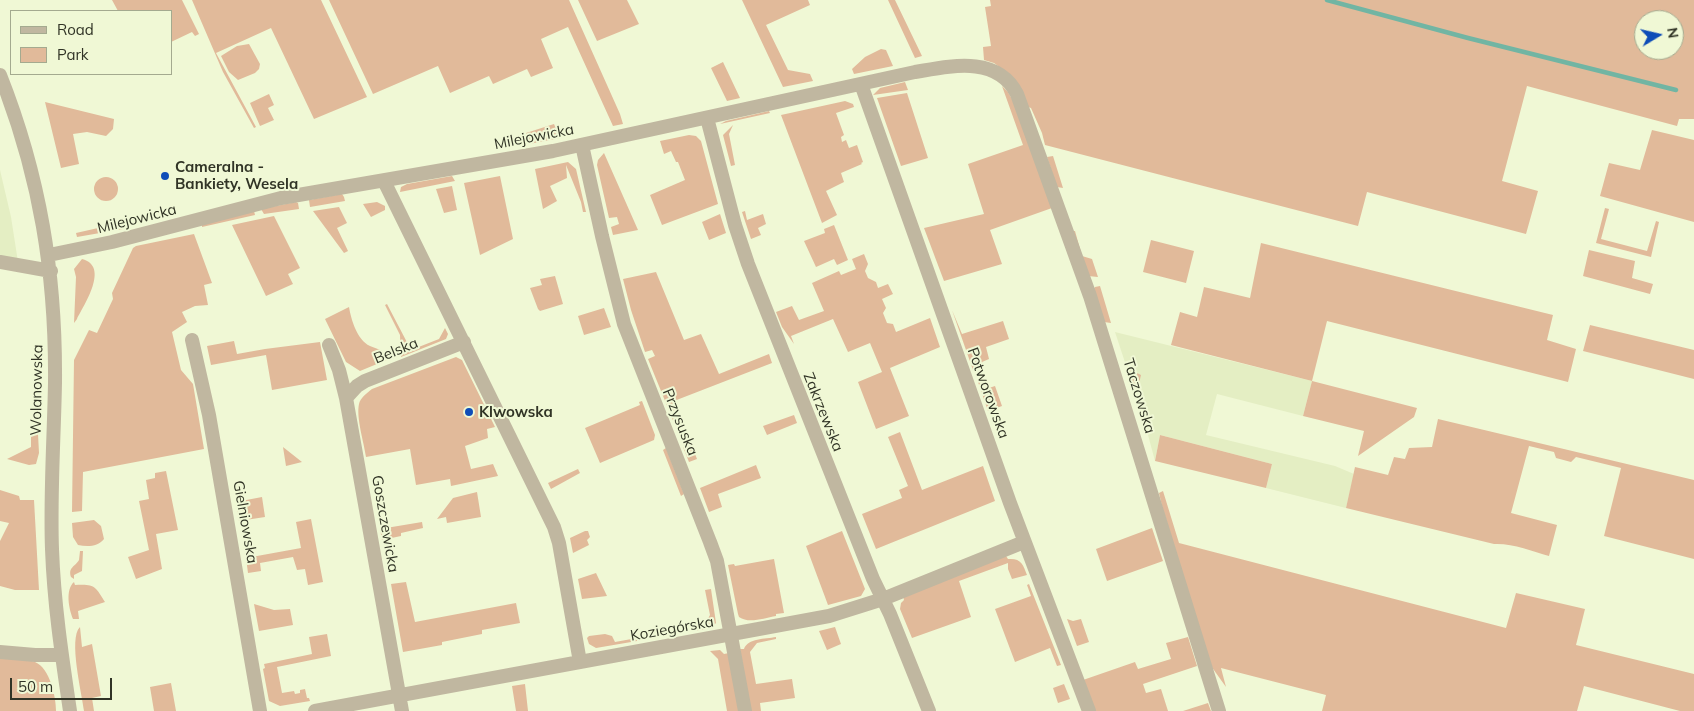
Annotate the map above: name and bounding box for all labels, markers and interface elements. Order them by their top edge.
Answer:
legend [10,10,172,75]
north arrow [1634,10,1684,60]
text: Road [57,20,94,39]
text: N [1663,26,1683,39]
text: Park [57,45,89,64]
street label: Milejowicka [493,120,575,154]
place label: Cameralna - Bankiety, Wesela [175,158,298,193]
marker: Cameralna - Bankiety, Wesela [159,170,171,182]
street label: Milejowicka [96,200,178,238]
street label: Belska [371,334,421,368]
street label: Wolanowska [27,344,47,436]
street label: Potworowska [963,345,1013,441]
street label: Taczowska [1119,356,1159,436]
street label: Zakrzewska [799,370,847,454]
street label: Przysuska [658,386,702,458]
place label: Klwowska [479,403,553,421]
marker: Klwowska [463,406,475,418]
street label: Goszczewicka [368,474,402,574]
street label: Gielniowska [229,479,261,565]
street label: Koziegórska [629,613,715,645]
scale bar [12,668,115,700]
text: 50 m [18,677,53,696]

